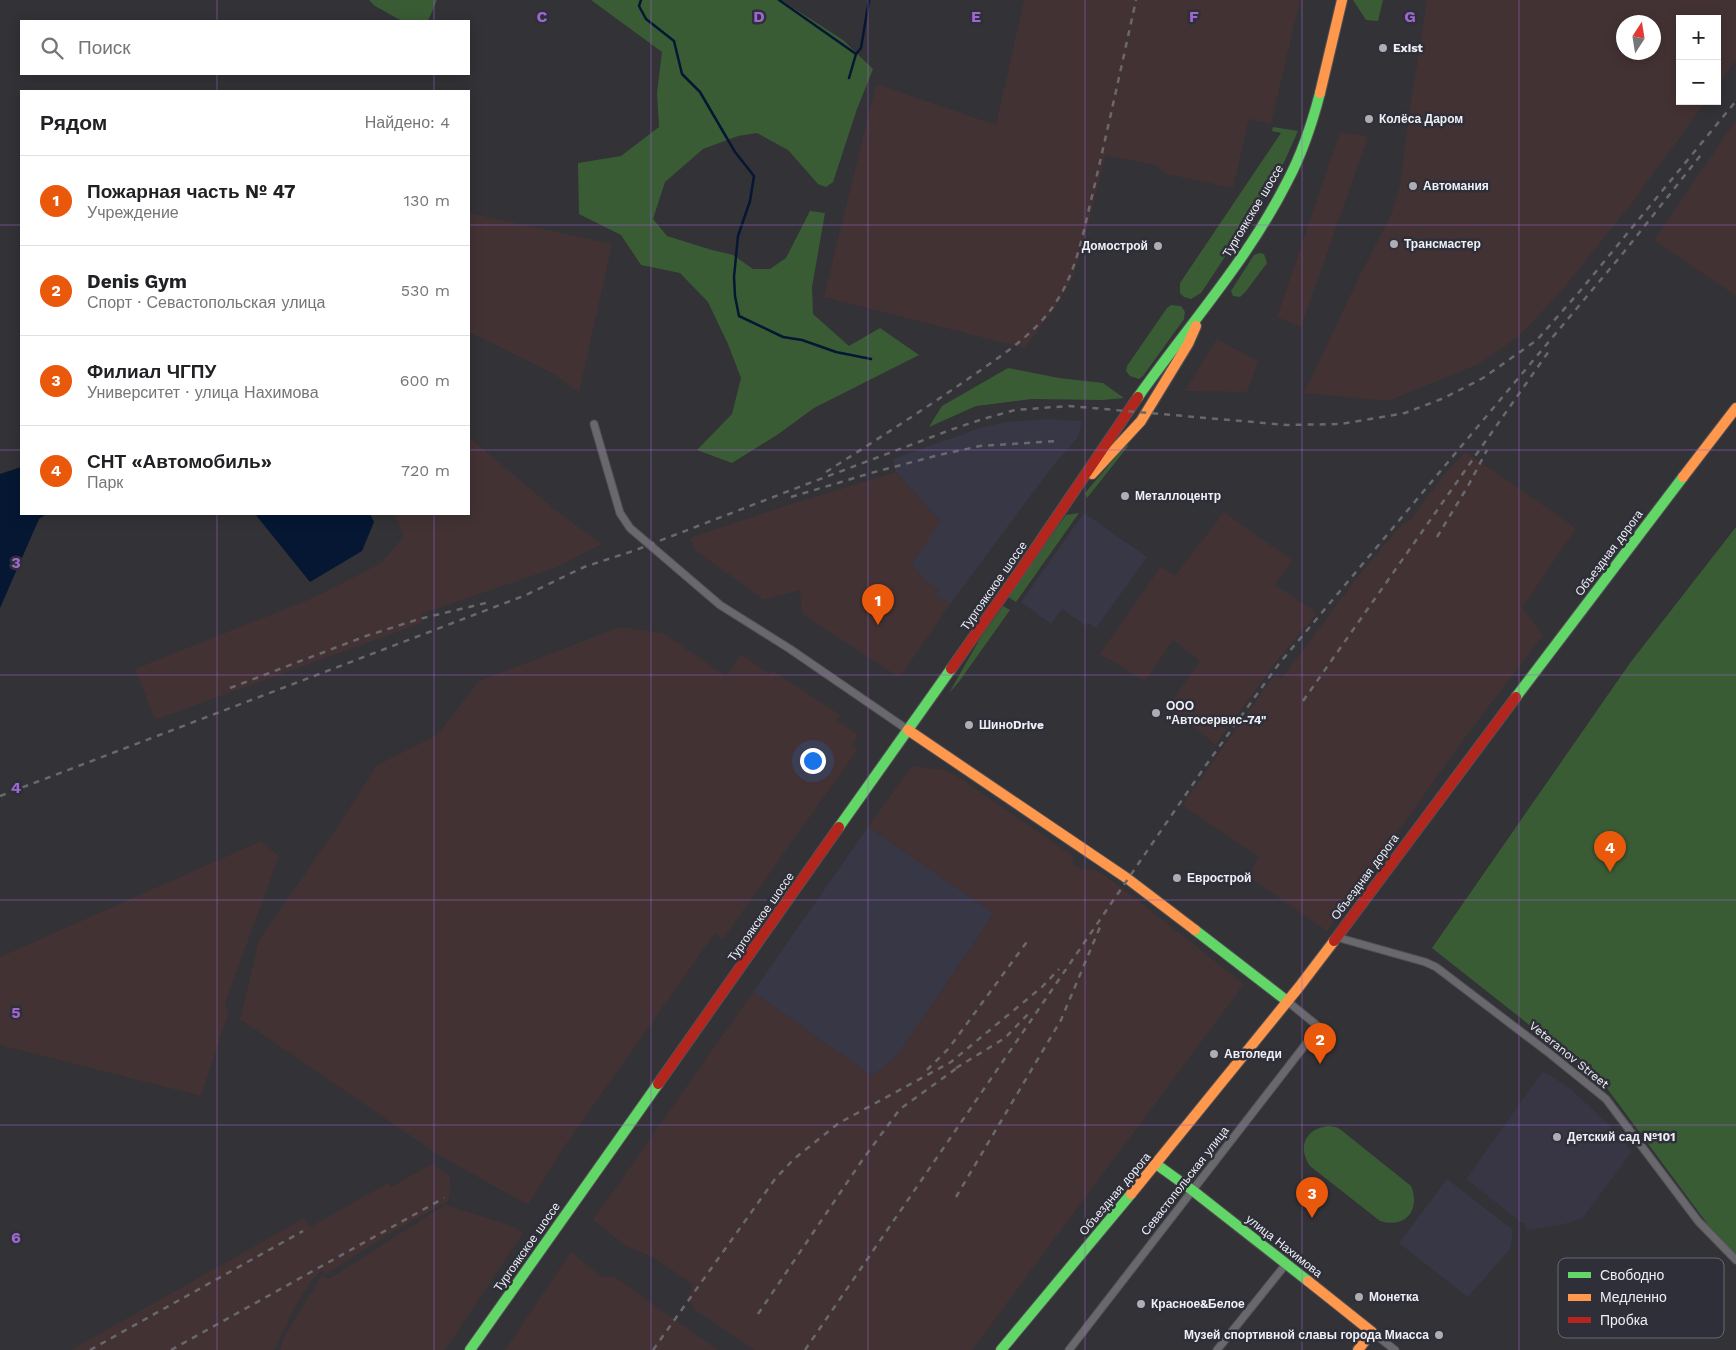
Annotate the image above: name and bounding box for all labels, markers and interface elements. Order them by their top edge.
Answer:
text: C [537,7,548,26]
text: D [753,7,765,26]
text: E [971,7,981,26]
text: F [1189,7,1199,26]
text: G [1404,7,1416,26]
north arrow [1616,15,1661,60]
map controls [1676,15,1721,105]
button: + [1676,15,1721,60]
search box [20,20,470,75]
icon: search [38,34,66,62]
text: Поиск [78,36,131,59]
place label: Exist [1393,41,1424,55]
marker: Exist [1377,42,1389,54]
button: − [1676,60,1721,105]
text: Рядом [40,110,107,135]
place label: Колёса Даром [1379,112,1463,126]
text: Найдено: 4 [365,113,450,132]
marker: Колёса Даром [1363,113,1375,125]
street label: Тургоякское шоссе [1220,162,1286,260]
place label: Автомания [1423,179,1489,193]
text: Пожарная часть № 47 [87,180,295,203]
marker: Автомания [1407,180,1419,192]
text: 1 [53,191,59,210]
text: 130 m [404,191,450,210]
text: Учреждение [87,203,179,222]
place label: Трансмастер [1404,237,1481,251]
marker: Трансмастер [1388,238,1400,250]
place label: Домострой [1082,239,1148,253]
marker: Домострой [1152,240,1164,252]
text: Denis Gym [87,270,187,293]
text: 2 [51,281,61,300]
text: 530 m [401,281,450,300]
text: Спорт · Севастопольская улица [87,293,325,312]
text: Филиал ЧГПУ [87,360,216,383]
text: 3 [51,371,61,390]
text: 600 m [400,371,450,390]
text: Университет · улица Нахимова [87,383,319,402]
text: СНТ «Автомобиль» [87,450,272,473]
text: 4 [51,461,61,480]
text: 720 m [401,461,450,480]
text: Парк [87,473,123,492]
place label: Металлоцентр [1135,489,1221,503]
marker: Металлоцентр [1119,490,1131,502]
street label: Объездная дорога [1572,507,1646,599]
street label: Тургоякское шоссе [958,538,1030,633]
text: 3 [11,553,21,572]
pin: 1 [862,584,894,625]
place label: ООО "Автосервис-74" [1166,699,1266,727]
marker: ООО "Автосервис-74" [1150,707,1162,719]
place label: ШиноDrive [979,718,1044,732]
marker: ШиноDrive [963,719,975,731]
your location [800,748,826,774]
text: 4 [11,778,21,797]
street label: Объездная дорога [1328,831,1402,923]
pin: 4 [1594,831,1626,872]
street label: Тургоякское шоссе [725,869,797,964]
place label: Еврострой [1187,871,1251,885]
marker: Еврострой [1171,872,1183,884]
text: 5 [11,1003,21,1022]
street label: Veteranov Street [1526,1019,1612,1091]
pin: 2 [1304,1023,1336,1064]
place label: Автоледи [1224,1047,1282,1061]
marker: Автоледи [1208,1048,1220,1060]
street label: Севастопольская улица [1138,1124,1232,1238]
place label: Детский сад №101 [1567,1130,1675,1144]
marker: Детский сад №101 [1551,1131,1563,1143]
street label: Объездная дорога [1076,1150,1154,1238]
pin: 3 [1296,1177,1328,1218]
street label: Тургоякское шоссе [491,1199,563,1294]
street label: улица Нахимова [1243,1212,1325,1280]
text: 6 [11,1228,21,1247]
legend [1558,1258,1724,1338]
text: Свободно [1600,1267,1665,1283]
text: Медленно [1600,1289,1667,1305]
place label: Монетка [1369,1290,1419,1304]
marker: Монетка [1353,1291,1365,1303]
place label: Красное&Белое [1151,1297,1245,1311]
marker: Красное&Белое [1135,1298,1147,1310]
text: Пробка [1600,1312,1648,1328]
place label: Музей спортивной славы города Миасса [1184,1328,1429,1342]
marker: Музей спортивной славы города Миасса [1433,1329,1445,1341]

